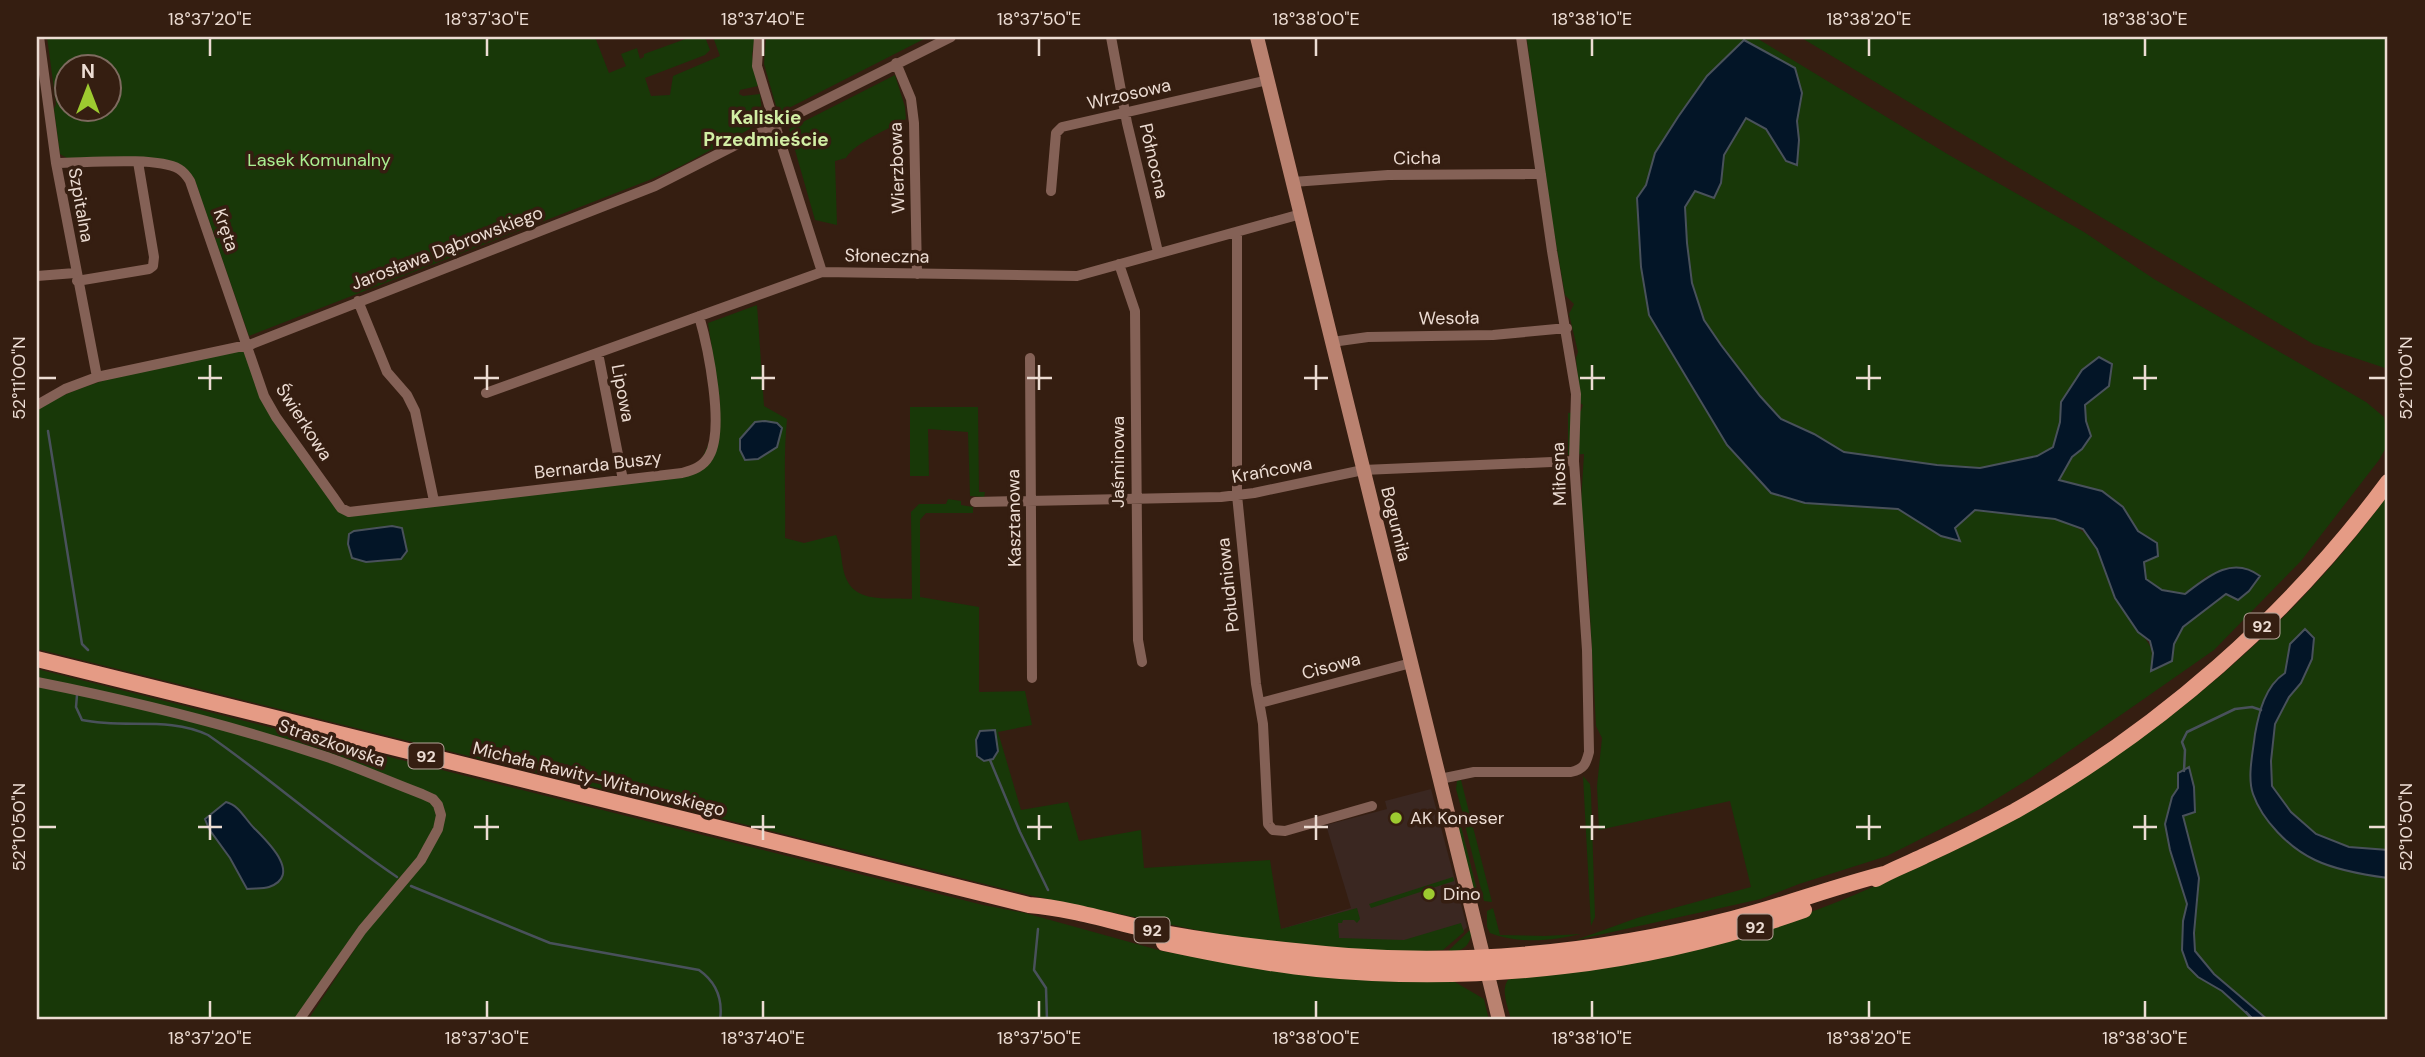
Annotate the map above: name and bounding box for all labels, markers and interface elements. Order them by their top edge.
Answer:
text: 18°37'20"E [168,7,252,31]
text: 18°37'30"E [445,7,529,31]
text: 18°37'40"E [721,7,805,31]
text: 18°37'50"E [997,7,1081,31]
text: 18°38'00"E [1272,7,1360,31]
text: 18°38'10"E [1552,7,1632,31]
text: 18°38'20"E [1826,7,1912,31]
text: 18°38'30"E [2102,7,2188,31]
north arrow [52,52,122,122]
text: N [81,59,95,84]
street label: Wrzosowa [1085,73,1173,115]
district label: Kaliskie Przedmieście [703,105,829,152]
street label: Północna [1134,121,1174,201]
street label: Wierzbowa [883,122,911,214]
street label: Cicha [1393,146,1441,170]
park label: Lasek Komunalny [247,148,391,172]
street label: Szpitalna [63,166,99,244]
street label: Jarosława Dąbrowskiego [348,200,546,296]
street label: Kręta [208,205,244,255]
street label: Słoneczna [844,243,930,269]
street label: Wesoła [1418,305,1480,331]
text: 52°11'00"N [7,336,31,420]
text: 52°11'00"N [2394,336,2418,420]
street label: Lipowa [606,362,640,424]
street label: Świerkowa [270,379,338,465]
street label: Jaśminowa [1106,416,1130,508]
street label: Miłosna [1546,442,1572,506]
street label: Bernarda Buszy [533,445,663,485]
street label: Krańcowa [1230,451,1314,489]
street label: Kasztanowa [1001,469,1027,567]
street label: Bogumiła [1375,484,1417,564]
street label: Południowa [1211,537,1245,633]
road number: 92 [2244,614,2280,638]
street label: Cisowa [1299,647,1363,685]
street label: Straszkowska [275,713,389,773]
street label: Michała Rawity-Witanowskiego [470,736,728,822]
road number: 92 [408,744,444,768]
text: 52°10'50"N [7,783,31,871]
text: 52°10'50"N [2394,783,2418,871]
place label: AK Koneser [1410,806,1505,830]
marker: AK Koneser [1388,810,1404,826]
place label: Dino [1443,882,1481,906]
marker: Dino [1421,886,1437,902]
road number: 92 [1738,914,1772,939]
road number: 92 [1134,918,1170,942]
text: 18°37'20"E [168,1026,252,1050]
text: 18°37'30"E [445,1026,529,1050]
text: 18°37'40"E [721,1026,805,1050]
text: 18°37'50"E [997,1026,1081,1050]
text: 18°38'00"E [1272,1026,1360,1050]
text: 18°38'10"E [1552,1026,1632,1050]
text: 18°38'20"E [1826,1026,1912,1050]
text: 18°38'30"E [2102,1026,2188,1050]

